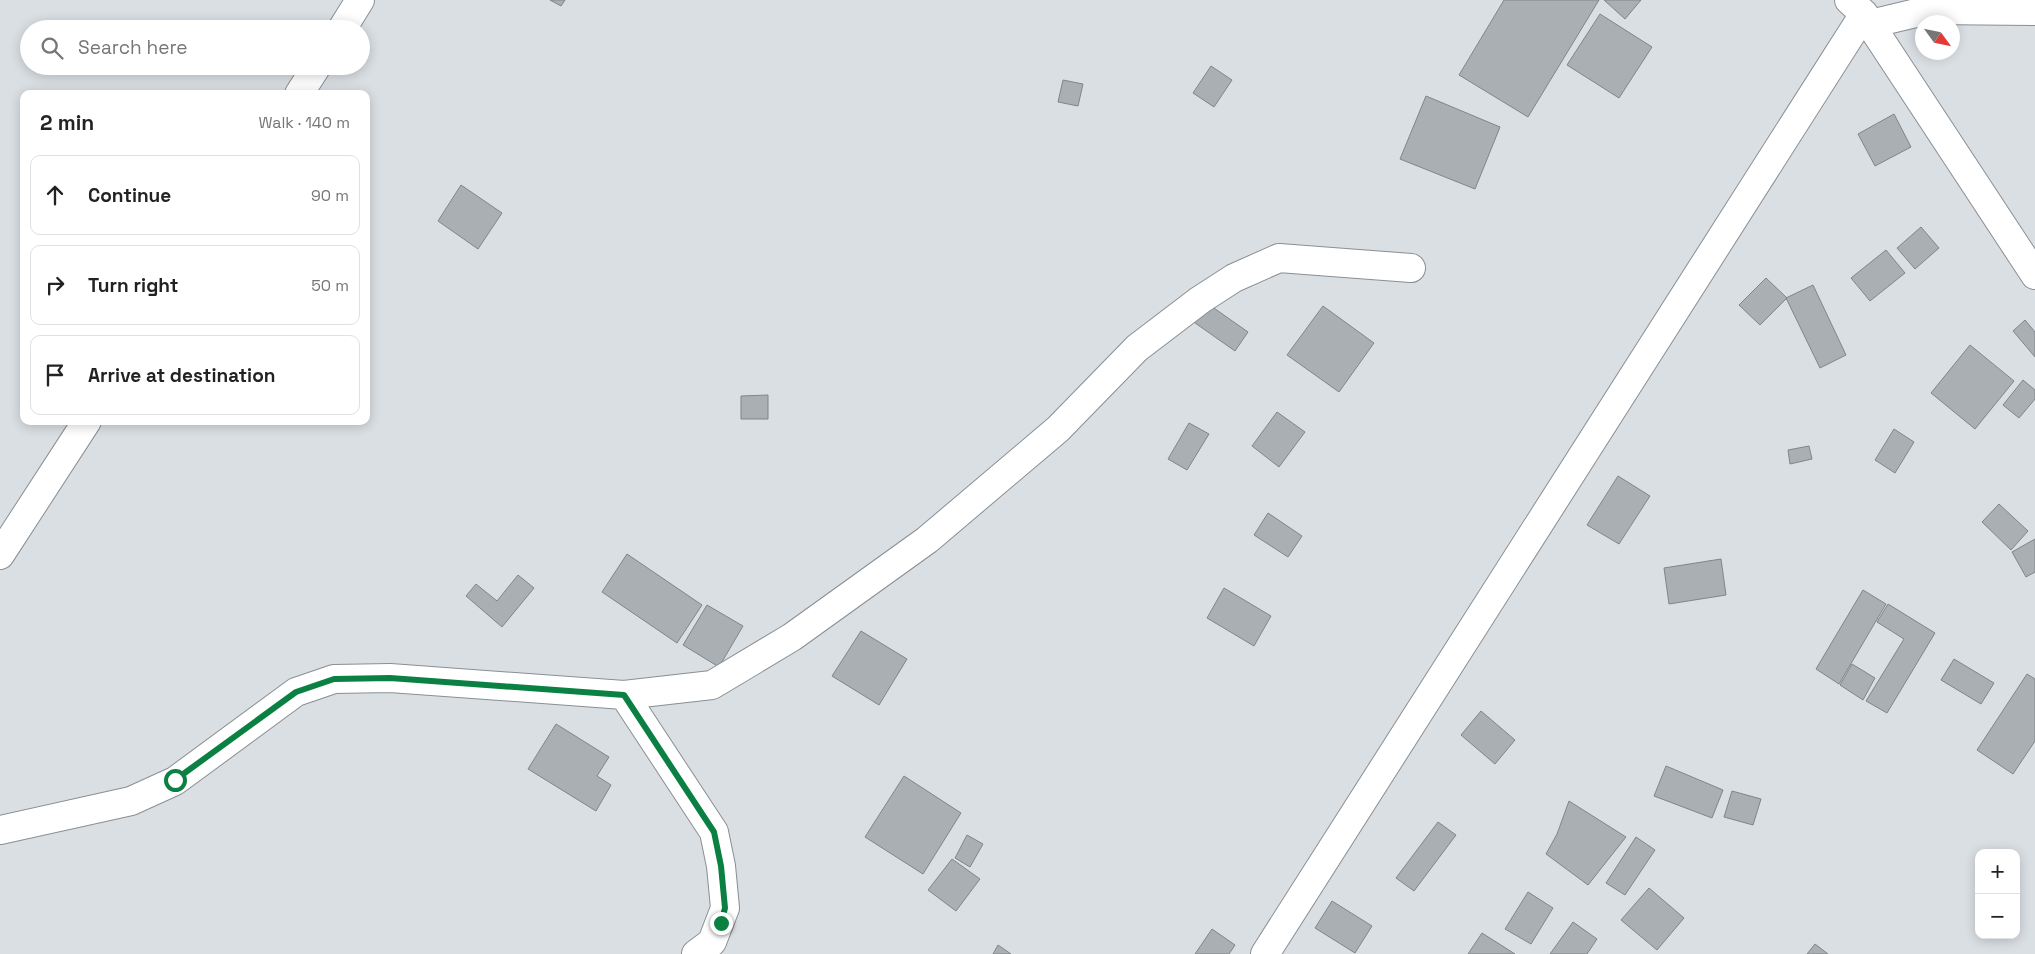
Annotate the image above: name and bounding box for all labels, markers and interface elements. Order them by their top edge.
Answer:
north arrow [1915,15,1960,60]
search box [20,20,370,75]
icon: search [38,34,66,62]
text: Search here [78,35,188,60]
text: 2 min [40,109,94,136]
text: Walk · 140 m [258,112,350,133]
icon: ahead [41,181,69,209]
text: Continue [88,183,171,208]
text: 90 m [311,185,349,206]
icon: right [41,271,69,299]
text: Turn right [88,273,178,298]
text: 50 m [311,275,349,296]
icon: arrive [41,361,69,389]
text: Arrive at destination [88,363,276,388]
route start [164,769,187,792]
map controls [1975,849,2020,939]
button: + [1975,849,2020,894]
button: − [1975,894,2020,939]
route end [710,912,733,935]

